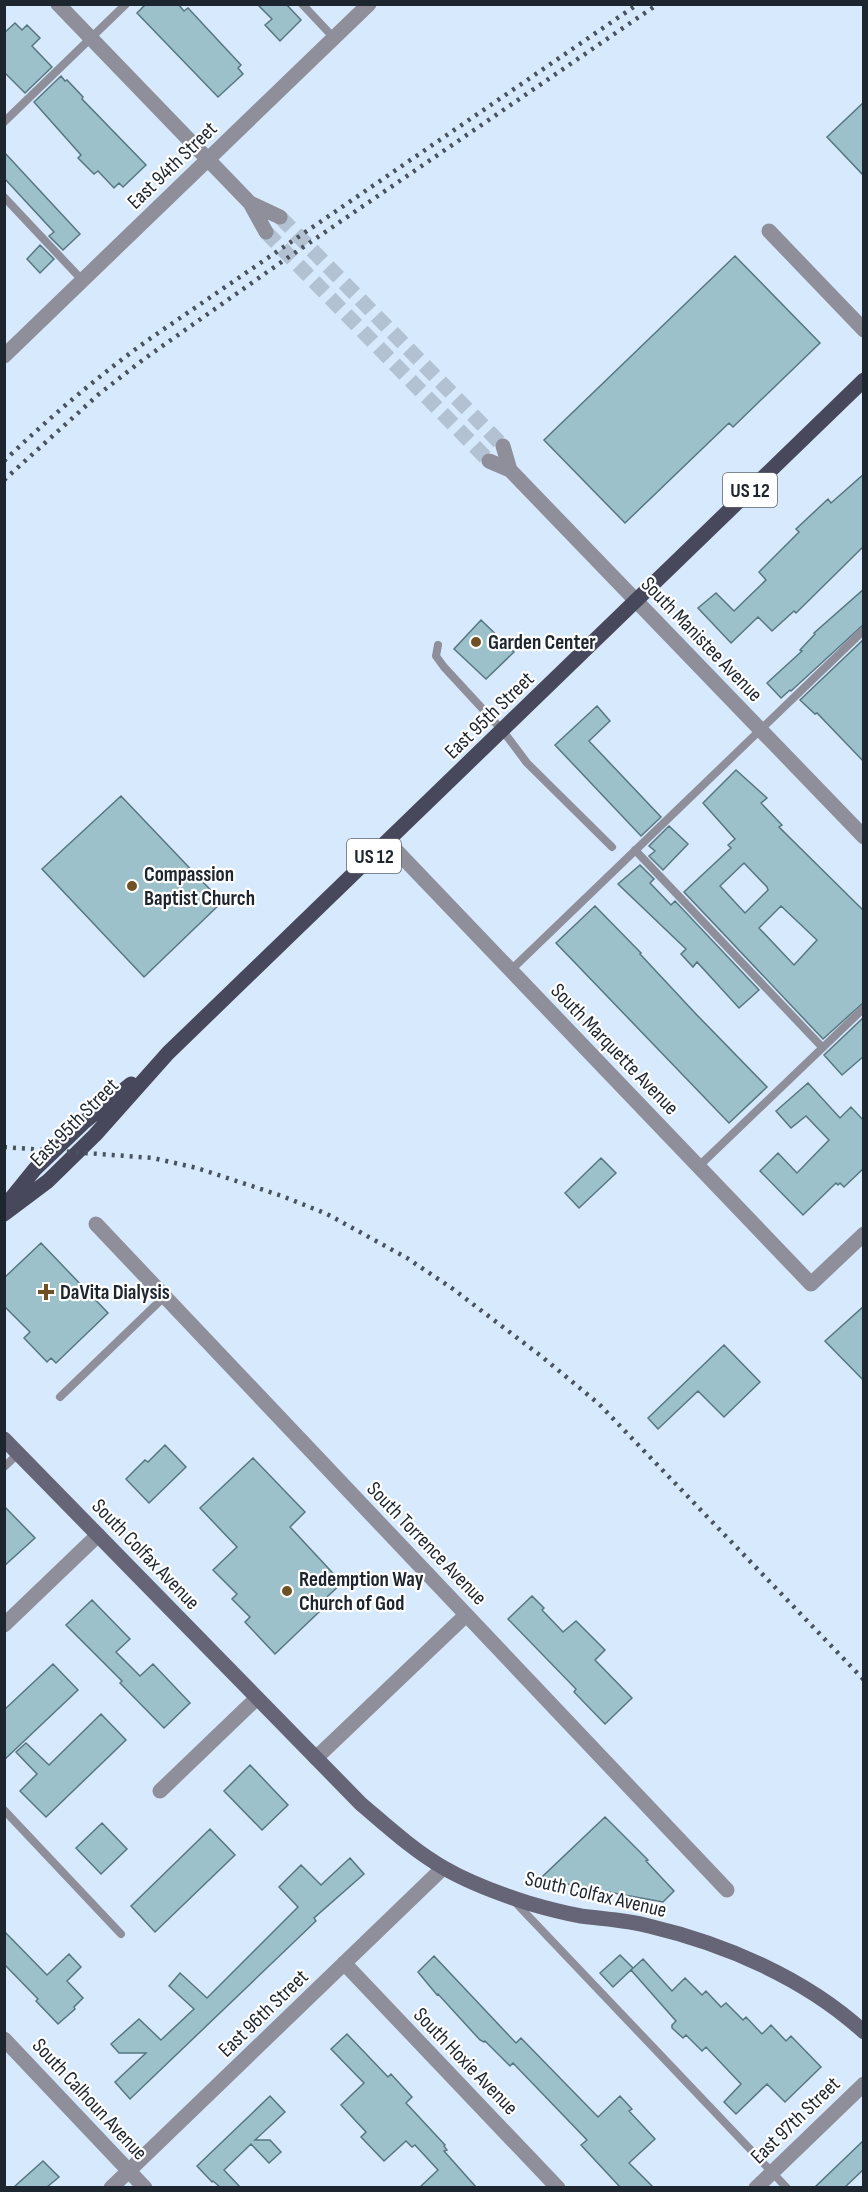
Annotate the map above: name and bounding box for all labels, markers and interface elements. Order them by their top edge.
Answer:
street label: East 94th Street [122,116,222,214]
road number: US 12 [723,473,777,507]
street label: South Manistee Avenue [636,572,768,707]
place label: Garden Center [488,630,596,655]
marker: Garden Center [469,635,483,649]
street label: East 95th Street [439,667,539,764]
road number: US 12 [347,839,401,873]
place label: Compassion Baptist Church [144,862,255,911]
marker: Compassion Baptist Church [125,879,139,893]
street label: South Marquette Avenue [546,978,684,1120]
street label: East 95th Street [25,1073,124,1172]
place label: DaVita Dialysis [60,1280,170,1305]
marker: DaVita Dialysis [37,1283,55,1301]
street label: South Torrence Avenue [361,1477,492,1610]
street label: South Colfax Avenue [87,1494,205,1615]
place label: Redemption Way Church of God [299,1567,424,1616]
marker: Redemption Way Church of God [280,1584,294,1598]
street label: South Colfax Avenue [523,1866,669,1923]
street label: East 96th Street [213,1964,313,2062]
street label: South Hoxie Avenue [408,2003,523,2120]
street label: South Calhoun Avenue [27,2033,152,2165]
street label: East 97th Street [745,2072,845,2169]

